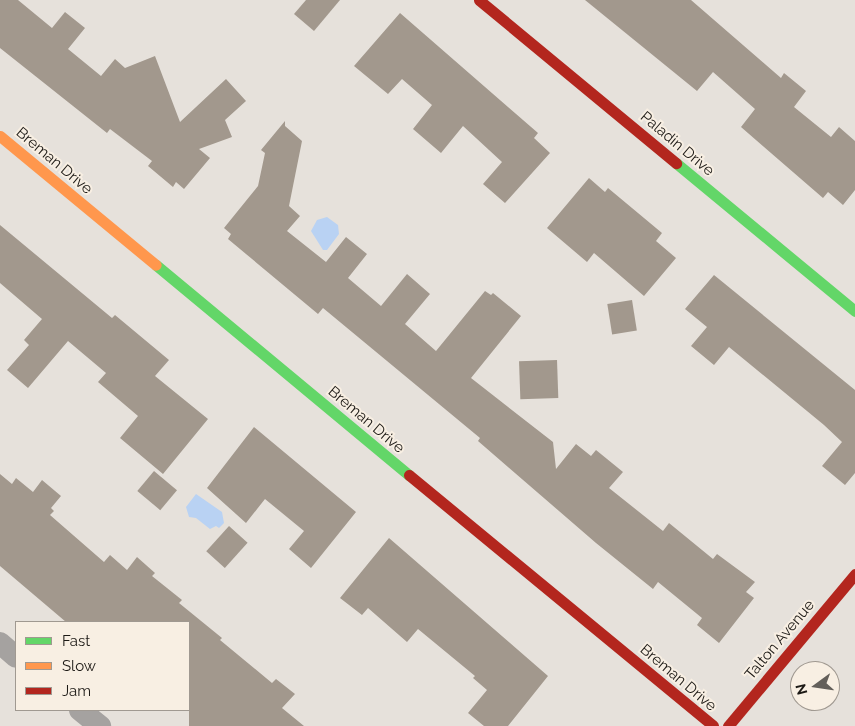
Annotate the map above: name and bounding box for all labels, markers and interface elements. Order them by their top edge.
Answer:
street label: Paladin Drive [636,108,718,180]
street label: Breman Drive [12,124,96,198]
street label: Breman Drive [324,383,408,457]
street label: Talton Avenue [741,596,819,684]
legend [15,621,190,711]
text: Fast [62,632,90,650]
street label: Breman Drive [636,641,720,715]
text: Slow [62,657,96,675]
north arrow [790,661,840,711]
text: Jam [62,682,91,700]
text: N [792,682,810,697]

